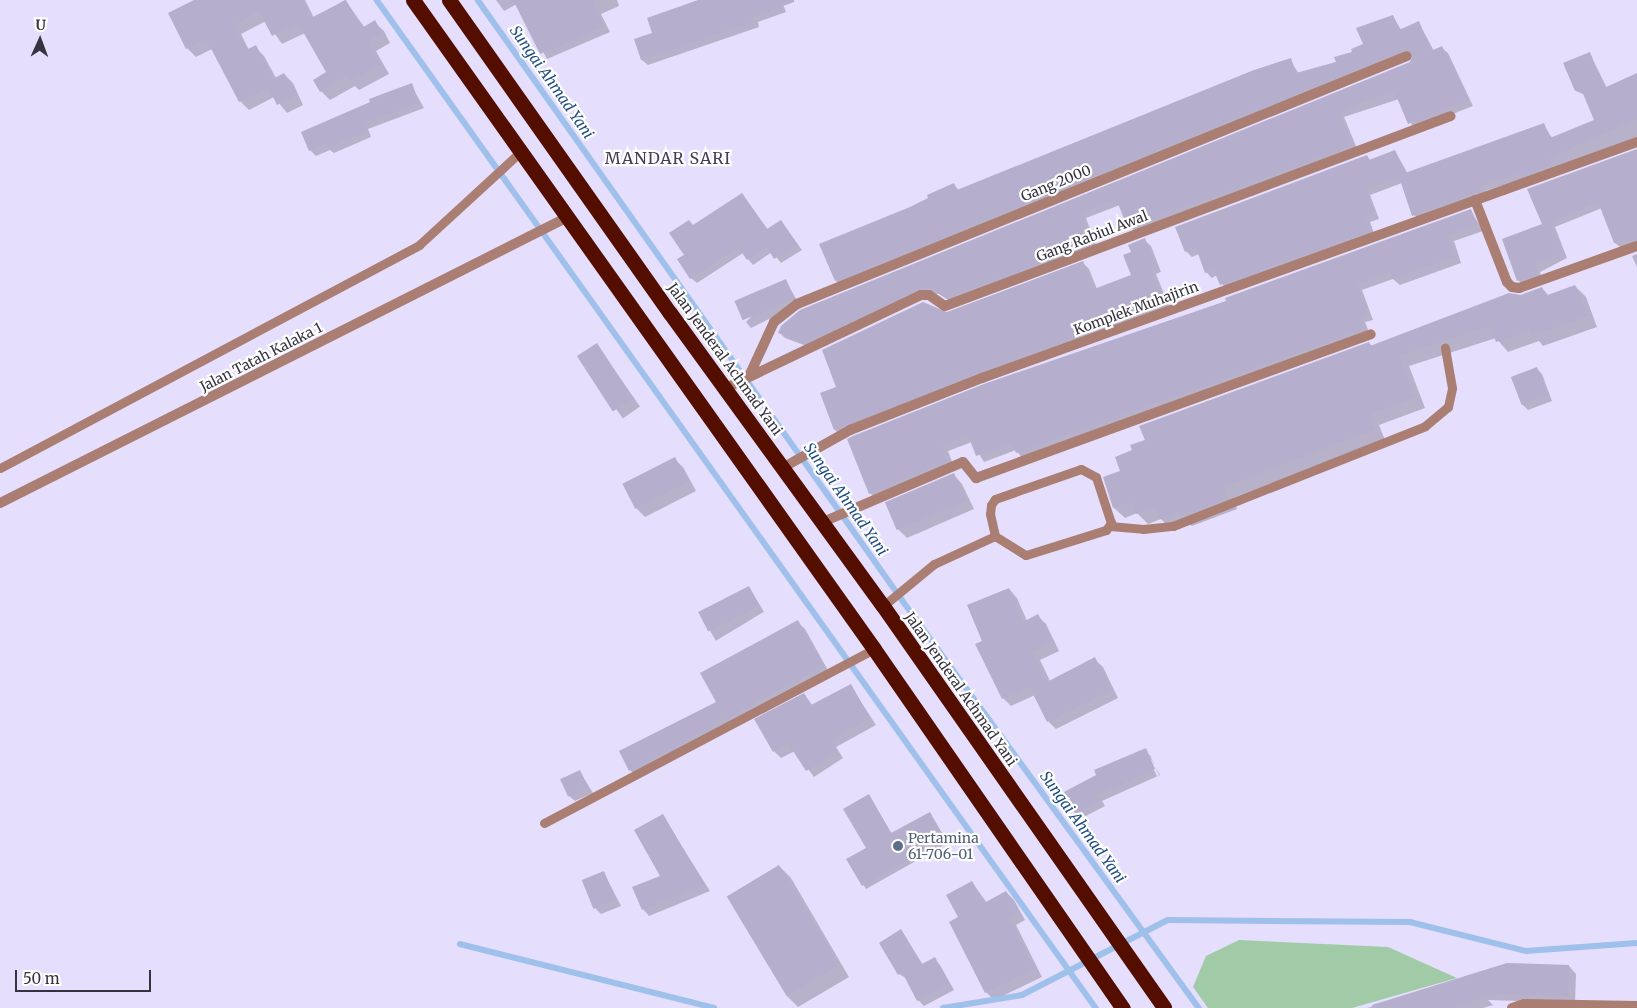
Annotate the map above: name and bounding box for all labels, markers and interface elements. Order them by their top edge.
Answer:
north arrow [15,15,65,65]
text: U [35,16,46,34]
water label: Sungai Ahmad Yani [506,22,598,142]
district label: MANDAR SARI [603,148,733,168]
street label: Gang 2000 [1019,161,1093,205]
street label: Gang Rabiul Awal [1034,207,1150,265]
street label: Komplek Muhajirin [1071,278,1201,338]
street label: Jalan Jenderal Achmad Yani [664,280,786,438]
street label: Jalan Tatah Kalaka 1 [197,319,325,395]
water label: Sungai Ahmad Yani [800,439,892,559]
street label: Jalan Jenderal Achmad Yani [901,609,1021,769]
water label: Sungai Ahmad Yani [1036,768,1130,886]
place label: Pertamina 61-706-01 [908,830,979,862]
marker: Pertamina 61-706-01 [892,840,904,852]
scale bar [18,960,154,992]
text: 50 m [23,969,60,988]

